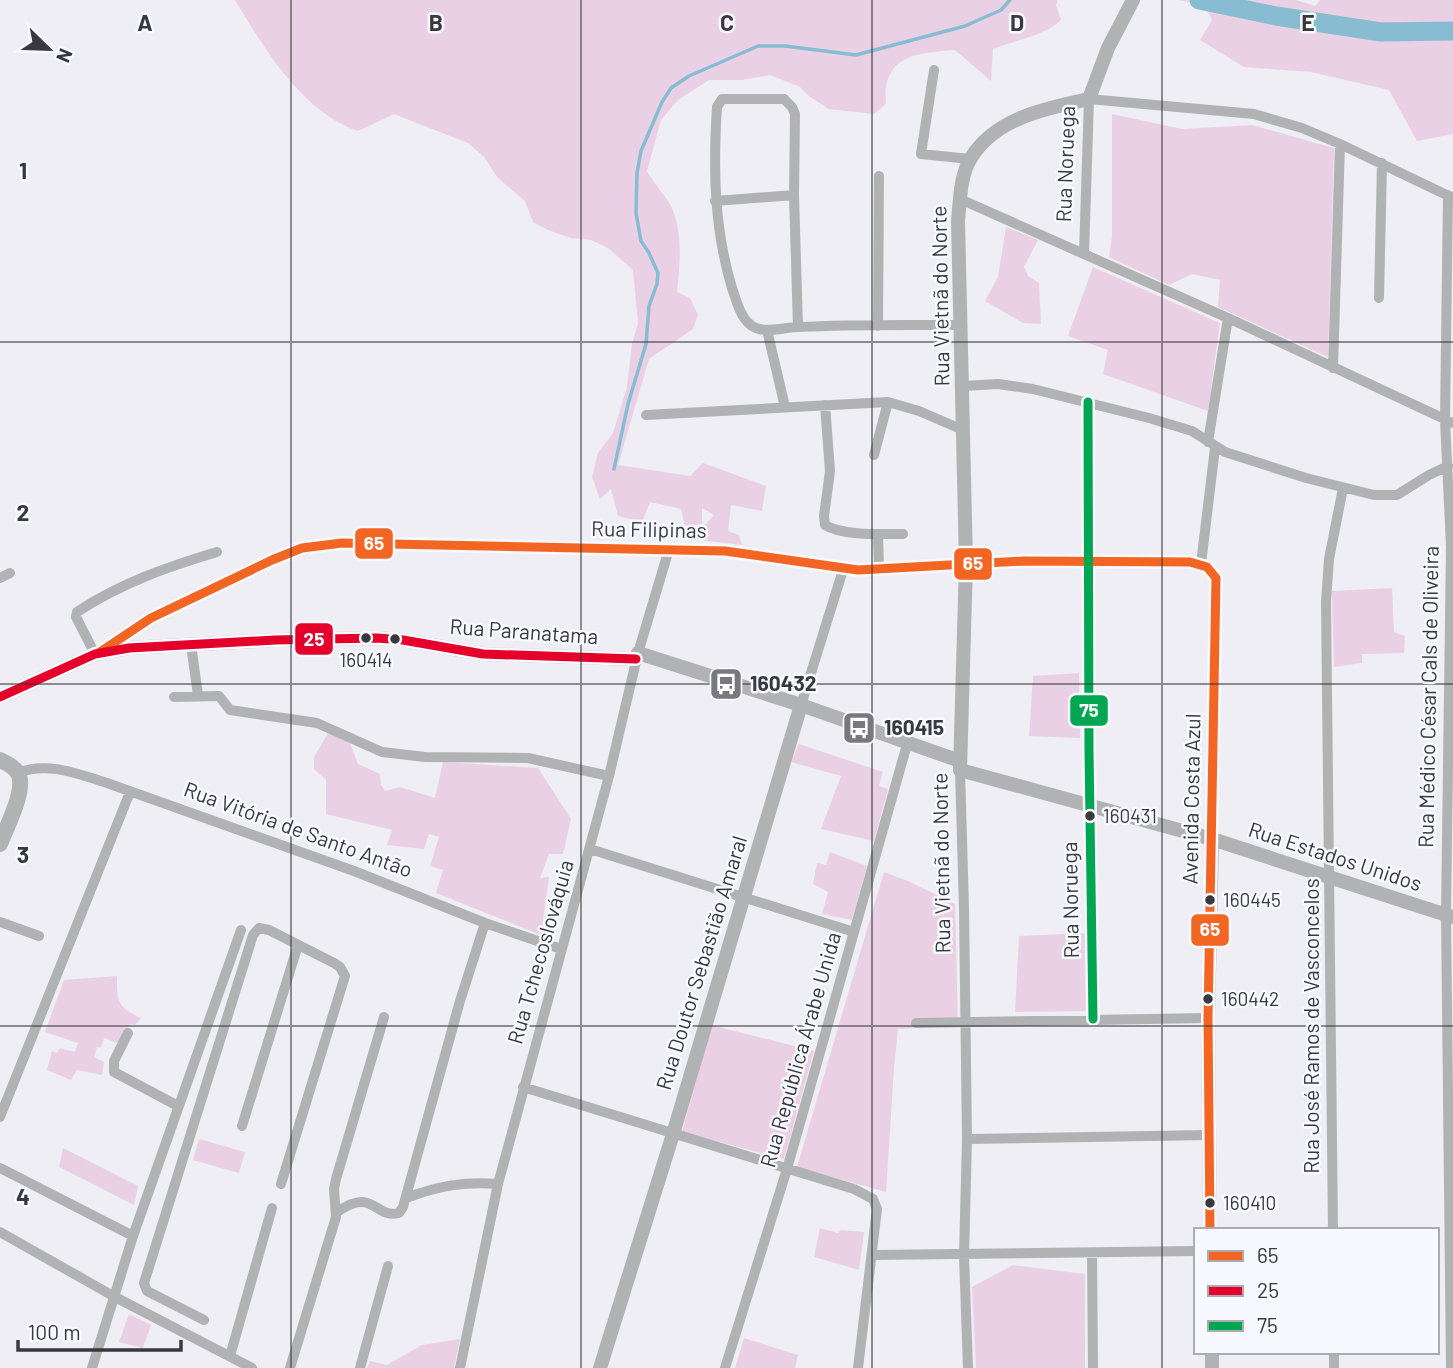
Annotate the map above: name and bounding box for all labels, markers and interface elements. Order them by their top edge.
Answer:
text: A [137,8,153,36]
text: B [429,8,443,36]
text: C [720,8,734,36]
text: D [1010,8,1024,36]
text: E [1301,8,1315,36]
north arrow [14,14,84,84]
text: N [52,46,78,66]
street label: Rua Noruega [1050,105,1079,223]
text: 1 [19,156,27,184]
street label: Rua Vietnã do Norte [925,205,954,387]
text: 2 [17,498,29,526]
street label: Rua Filipinas [591,515,707,542]
line badge: 65 [354,527,394,560]
text: 65 [364,531,384,554]
street label: Rua Médico César Cals de Oliveira [1412,546,1443,848]
line badge: 65 [953,547,993,581]
text: 65 [963,551,983,574]
street label: Rua Paranatama [449,613,599,648]
line badge: 25 [294,622,334,656]
text: 25 [304,627,324,650]
marker: 160414 [359,631,373,645]
unlabelled marker [388,632,402,646]
place label: 160414 [339,648,393,671]
bus stop icon: 160432 [707,665,745,703]
place label: 160432 [750,670,817,695]
line badge: 75 [1069,694,1109,727]
text: 75 [1079,698,1099,721]
bus stop icon: 160415 [840,709,878,747]
street label: Avenida Costa Azul [1177,713,1204,885]
place label: 160415 [884,714,944,739]
street label: Rua Vietnã do Norte [926,772,955,954]
street label: Rua Vitória de Santo Antão [181,776,416,882]
place label: 160431 [1103,804,1157,827]
marker: 160431 [1083,809,1097,823]
street label: Rua Estados Unidos [1246,816,1425,895]
street label: Rua Doutor Sebastião Amaral [650,833,751,1093]
text: 3 [17,840,29,868]
street label: Rua Noruega [1056,841,1083,959]
street label: Rua Tchecoslováquia [501,857,578,1047]
street label: Rua José Ramos de Vasconcelos [1298,878,1323,1174]
place label: 160445 [1223,888,1281,911]
marker: 160445 [1203,893,1217,907]
line badge: 65 [1190,913,1230,947]
text: 65 [1200,917,1220,940]
street label: Rua República Árabe Unida [754,929,845,1170]
place label: 160442 [1221,987,1279,1010]
marker: 160442 [1201,992,1215,1006]
text: 4 [16,1182,30,1210]
place label: 160410 [1223,1191,1276,1214]
marker: 160410 [1203,1196,1217,1210]
legend [1194,1228,1439,1354]
text: 65 [1257,1242,1279,1267]
text: 25 [1257,1277,1279,1302]
scale bar [18,1308,180,1352]
text: 75 [1257,1312,1278,1337]
text: 100 m [28,1319,81,1344]

